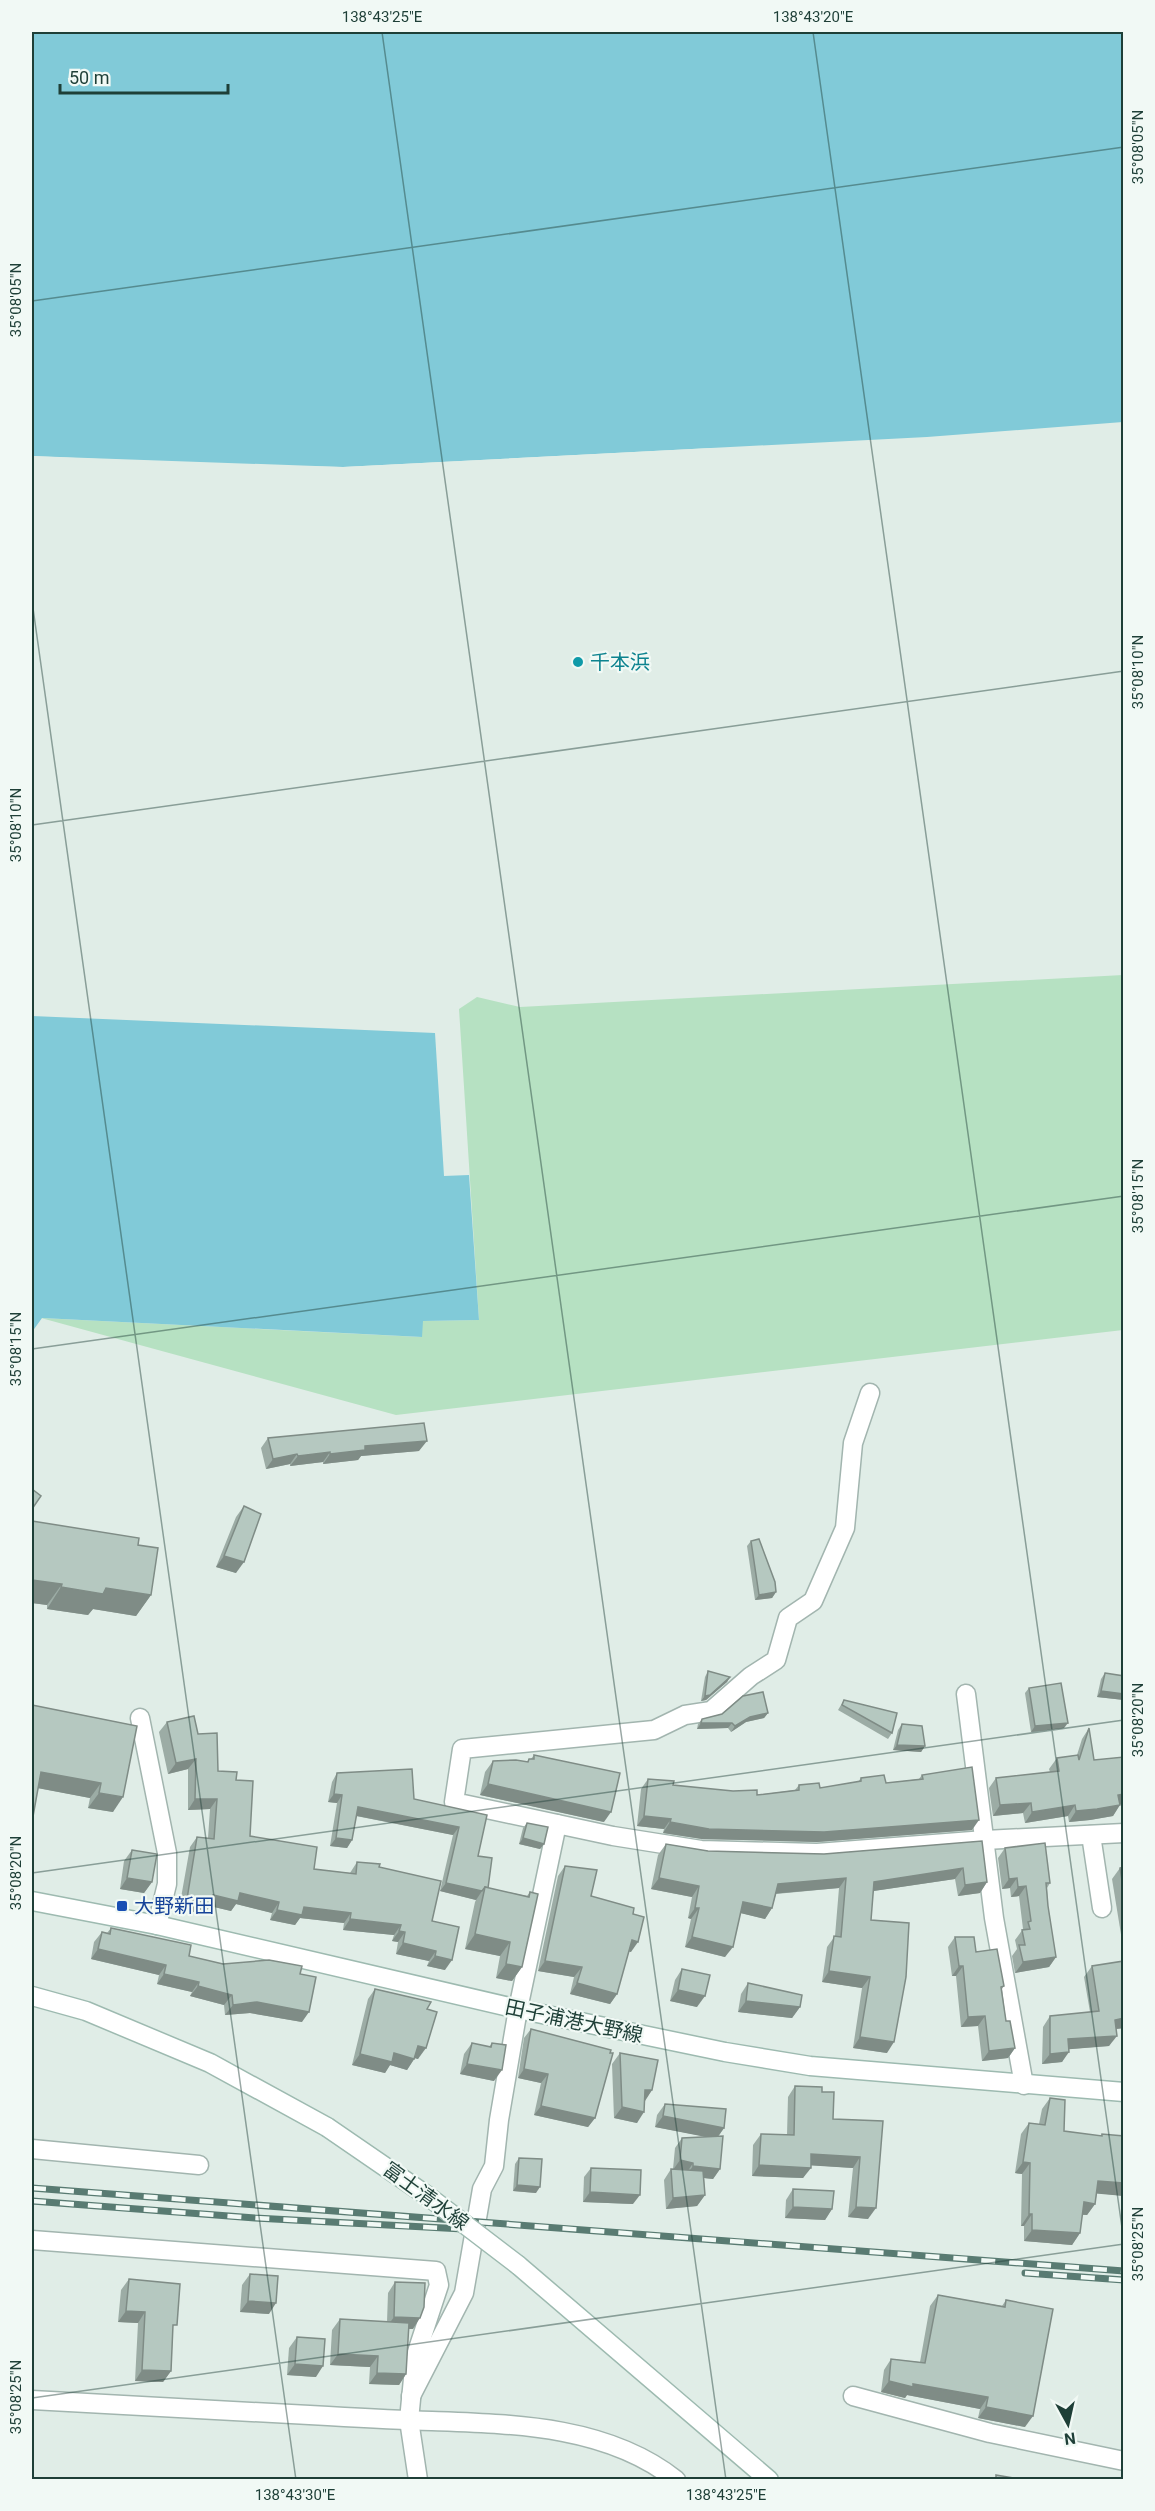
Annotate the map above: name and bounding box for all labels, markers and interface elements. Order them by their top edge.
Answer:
text: 138°43'25"E [342,8,423,26]
text: 138°43'20"E [773,8,854,26]
scale bar [60,57,228,95]
text: 50 m [69,67,109,88]
text: 35°08'05"N [1129,110,1147,184]
text: 35°08'05"N [7,263,25,337]
text: 35°08'10"N [1129,635,1147,709]
place label: 千本浜 [590,650,650,674]
marker: 千本浜 [571,655,585,669]
text: 35°08'10"N [7,788,25,862]
text: 35°08'15"N [1129,1159,1147,1233]
text: 35°08'15"N [7,1312,25,1386]
text: 35°08'20"N [1129,1683,1147,1757]
text: 35°08'20"N [7,1836,25,1910]
place label: 大野新田 [134,1894,214,1918]
marker: 大野新田 [115,1899,129,1913]
street label: 田子浦港大野線 [503,1995,645,2047]
street label: 富士清水線 [378,2157,474,2235]
text: 35°08'25"N [1129,2207,1147,2281]
text: 35°08'25"N [7,2360,25,2434]
north arrow [1038,2394,1098,2454]
text: N [1063,2428,1077,2449]
text: 138°43'30"E [255,2486,336,2504]
text: 138°43'25"E [686,2486,767,2504]

